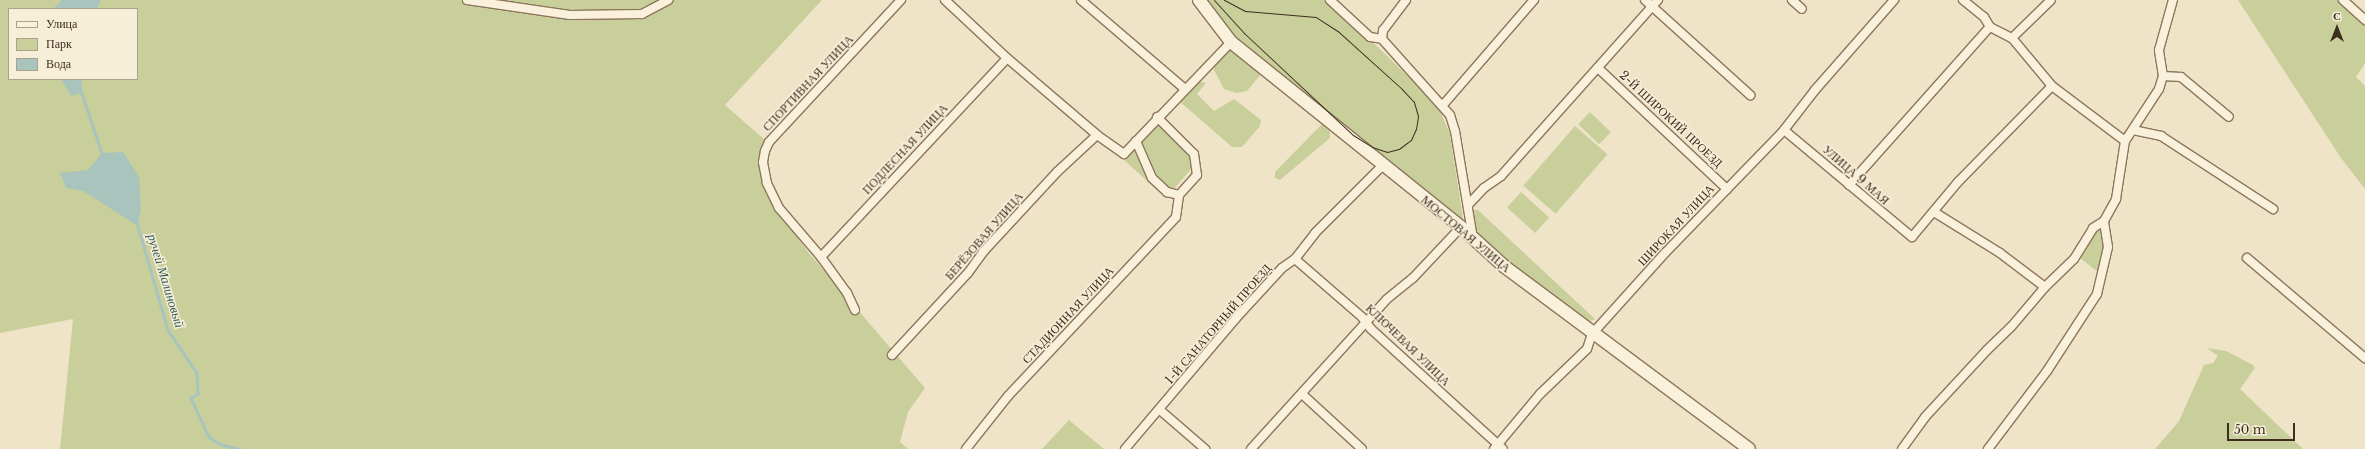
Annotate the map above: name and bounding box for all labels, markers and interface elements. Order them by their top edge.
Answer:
legend [8,8,138,80]
north arrow [2317,8,2357,48]
text: С [2333,9,2341,23]
text: Улица [46,16,77,31]
street label: СПОРТИВНАЯ УЛИЦА [760,32,856,134]
text: Парк [46,36,72,51]
text: Вода [46,56,71,71]
street label: 2-Й ШИРОКИЙ ПРОЕЗД [1617,68,1725,170]
street label: ПОДЛЕСНАЯ УЛИЦА [859,101,951,197]
street label: УЛИЦА 9 МАЯ [1820,142,1892,208]
street label: ШИРОКАЯ УЛИЦА [1635,181,1717,269]
street label: БЕРЁЗОВАЯ УЛИЦА [942,189,1026,283]
street label: МОСТОВАЯ УЛИЦА [1418,192,1514,276]
water label: ручей Малиновый [143,232,187,330]
street label: 1-Й САНАТОРНЫЙ ПРОЕЗД [1162,261,1274,387]
street label: СТАДИОННАЯ УЛИЦА [1019,263,1117,367]
street label: КЛЮЧЕВАЯ УЛИЦА [1363,301,1453,389]
scale bar [2229,415,2297,441]
text: 50 m [2234,422,2266,437]

